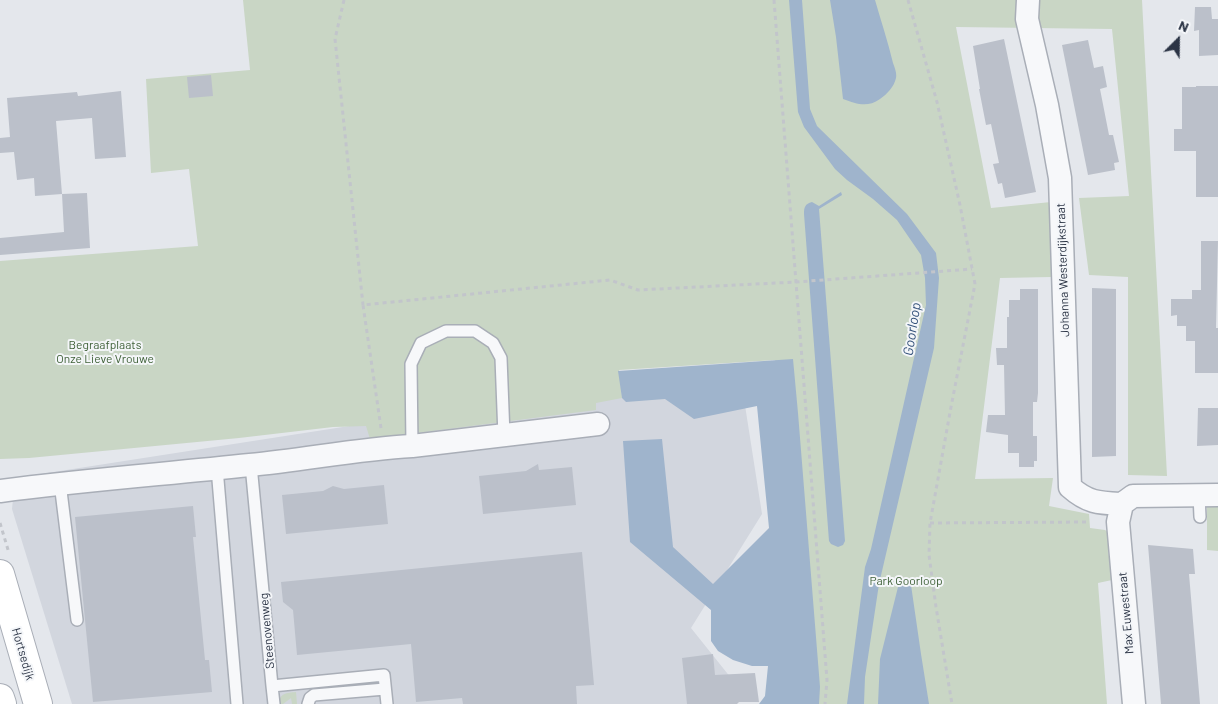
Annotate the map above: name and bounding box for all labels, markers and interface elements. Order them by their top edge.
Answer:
north arrow [1153,15,1203,65]
text: N [1176,16,1192,35]
street label: Johanna Westerdijkstraat [1053,203,1073,337]
water label: Goorloop [900,301,924,357]
park label: Begraafplaats Onze Lieve Vrouwe [56,338,154,366]
street label: Max Euwestraat [1115,571,1137,655]
park label: Park Goorloop [869,574,943,588]
street label: Steenovenweg [257,592,277,670]
street label: Hortsedijk [9,626,37,682]

